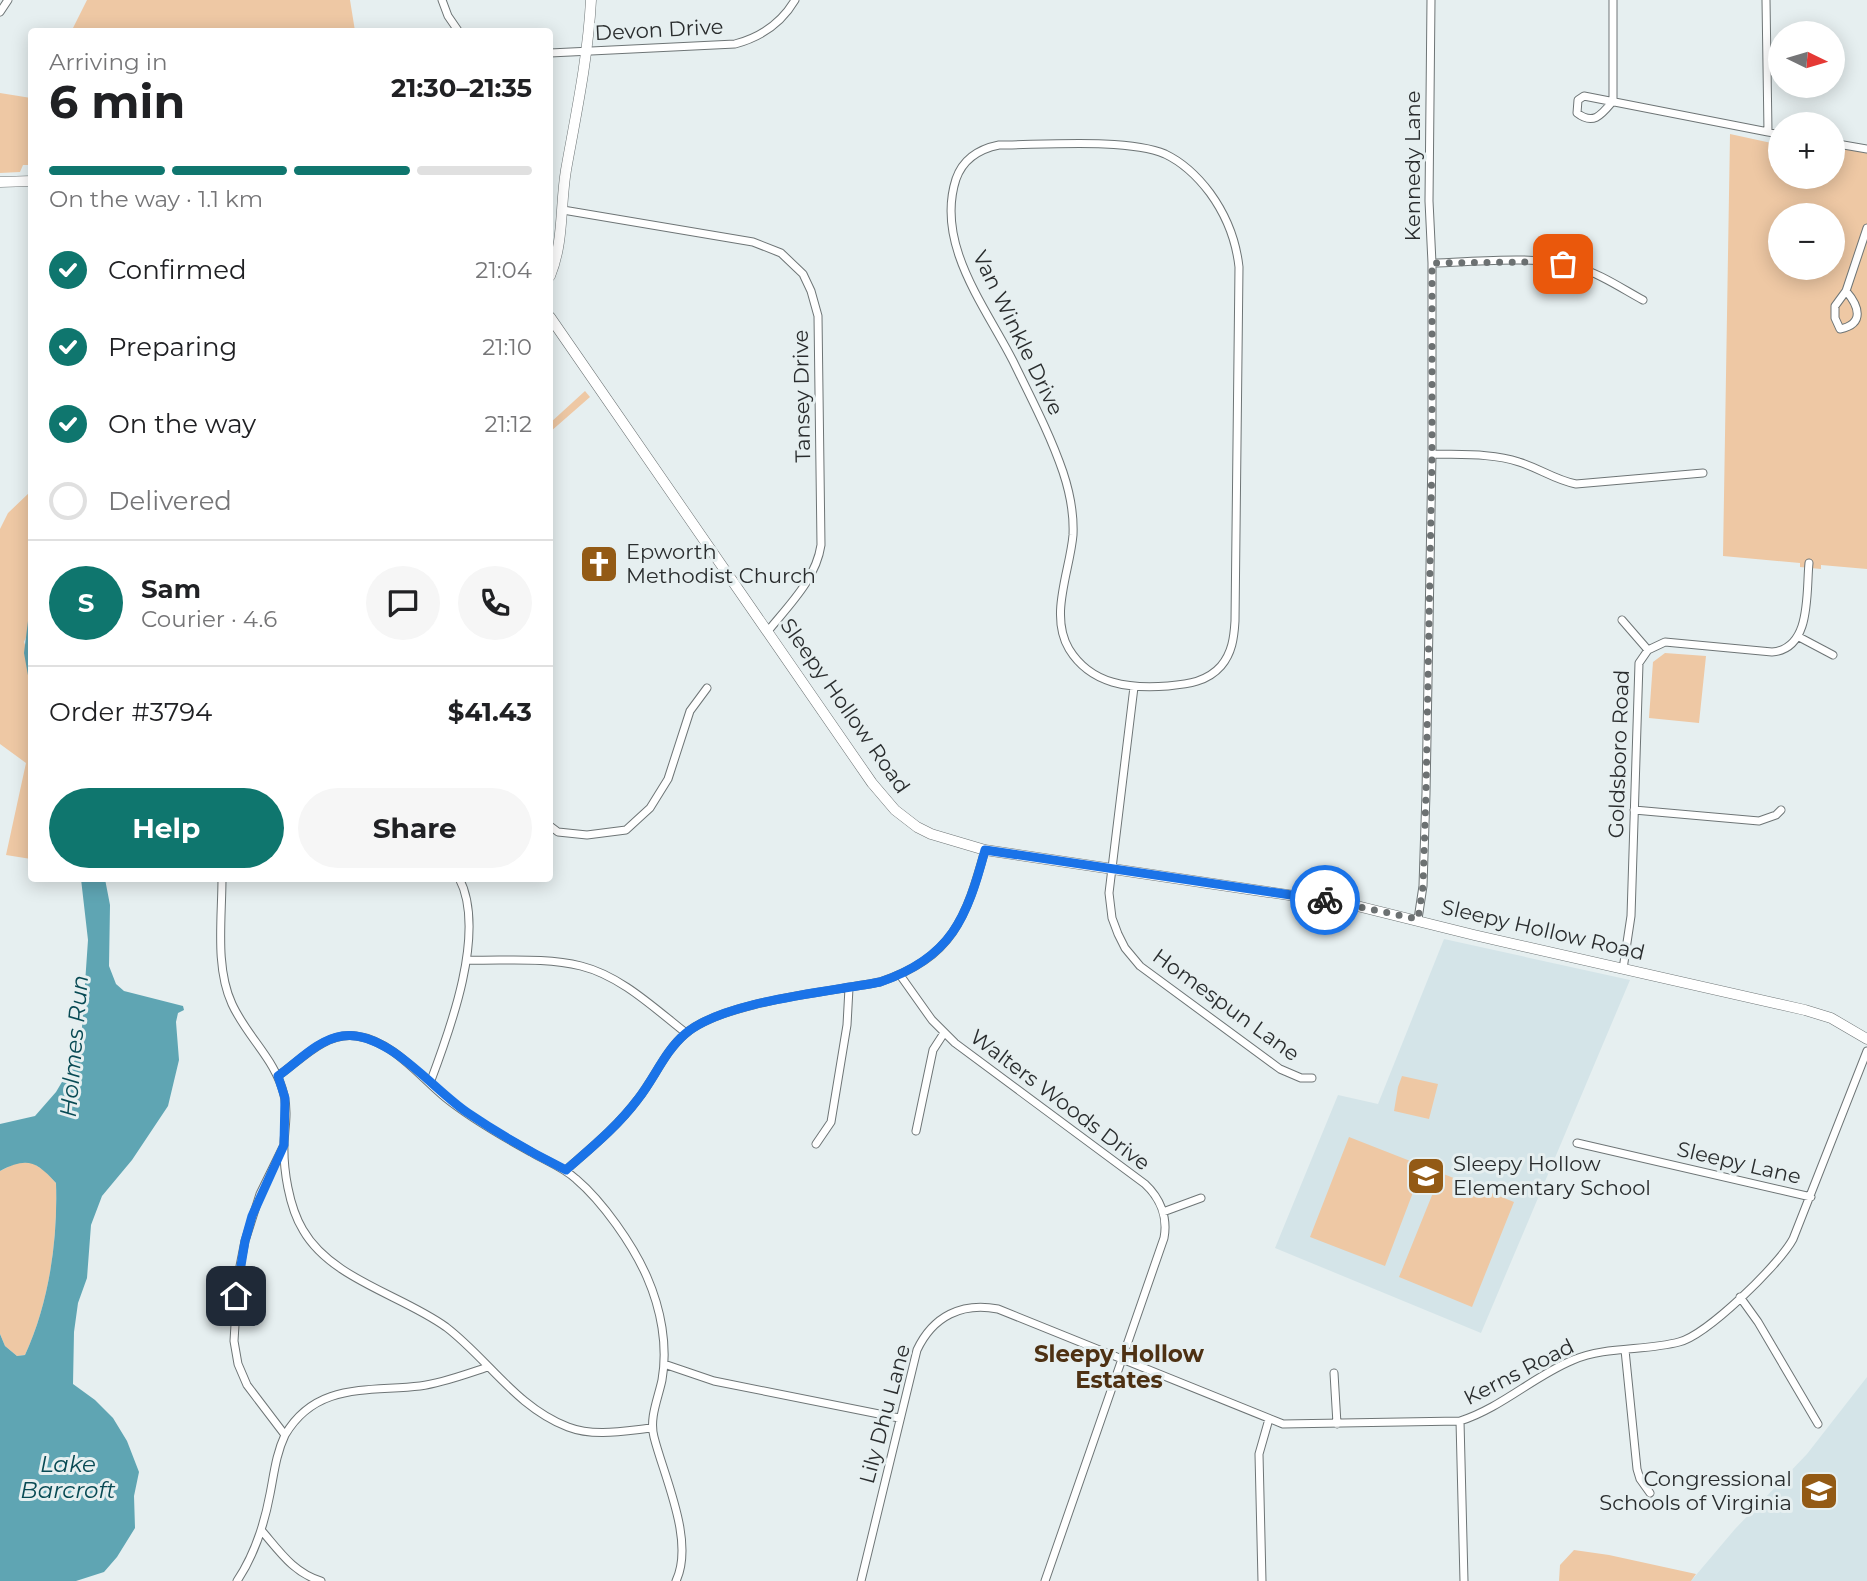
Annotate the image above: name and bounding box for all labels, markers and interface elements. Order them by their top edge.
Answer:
street label: Devon Drive [594,14,724,45]
north arrow [1768,21,1844,98]
map controls [1768,21,1845,280]
text: Arriving in [49,48,168,76]
text: 21:30–21:35 [391,72,532,104]
text: 6 min [49,73,185,130]
street label: Kennedy Lane [1400,91,1425,241]
button: + [1768,112,1845,189]
text: On the way · 1.1 km [49,185,263,213]
button: − [1768,203,1845,280]
pin [1533,234,1593,294]
icon: bag [1544,245,1582,283]
street label: Van Winkle Drive [968,247,1069,419]
icon: check [49,251,87,289]
text: Confirmed [108,254,247,286]
text: 21:04 [475,256,532,284]
icon: check [49,328,87,366]
street label: Tansey Drive [788,329,815,463]
text: Preparing [108,331,237,363]
text: 21:10 [482,333,532,361]
icon: check [49,405,87,443]
text: On the way [108,408,256,440]
text: 21:12 [484,410,532,438]
text: Delivered [108,485,232,517]
place label: Epworth Methodist Church [626,539,816,588]
church icon: Epworth Methodist Church [578,543,620,585]
button: chat [366,566,440,640]
button: phone [458,566,532,640]
text: Sam [141,573,201,605]
text: S [78,587,94,619]
text: Courier · 4.6 [141,605,277,633]
street label: Sleepy Hollow Road [776,613,915,798]
street label: Goldsboro Road [1603,669,1634,839]
text: Order #3794 [49,696,212,728]
text: $41.43 [448,696,532,728]
button: Help [49,788,284,868]
button: Share [298,788,532,868]
courier [1290,865,1360,935]
icon: bike [1306,881,1344,919]
street label: Sleepy Hollow Road [1439,894,1647,965]
street label: Homespun Lane [1148,943,1304,1066]
water label: Holmes Run [54,974,94,1118]
street label: Walters Woods Drive [966,1024,1155,1175]
street label: Sleepy Lane [1675,1136,1803,1189]
place label: Sleepy Hollow Elementary School [1453,1151,1651,1200]
school or university icon: Sleepy Hollow Elementary School [1405,1155,1447,1197]
pin [206,1266,266,1326]
icon: home [217,1277,255,1315]
street label: Kerns Road [1460,1333,1578,1410]
district label: Sleepy Hollow Estates [1034,1340,1205,1394]
street label: Lily Dhu Lane [854,1341,915,1486]
water label: Lake Barcroft [20,1450,116,1504]
place label: Congressional Schools of Virginia [1599,1466,1792,1515]
school or university icon: Congressional Schools of Virginia [1798,1470,1840,1512]

